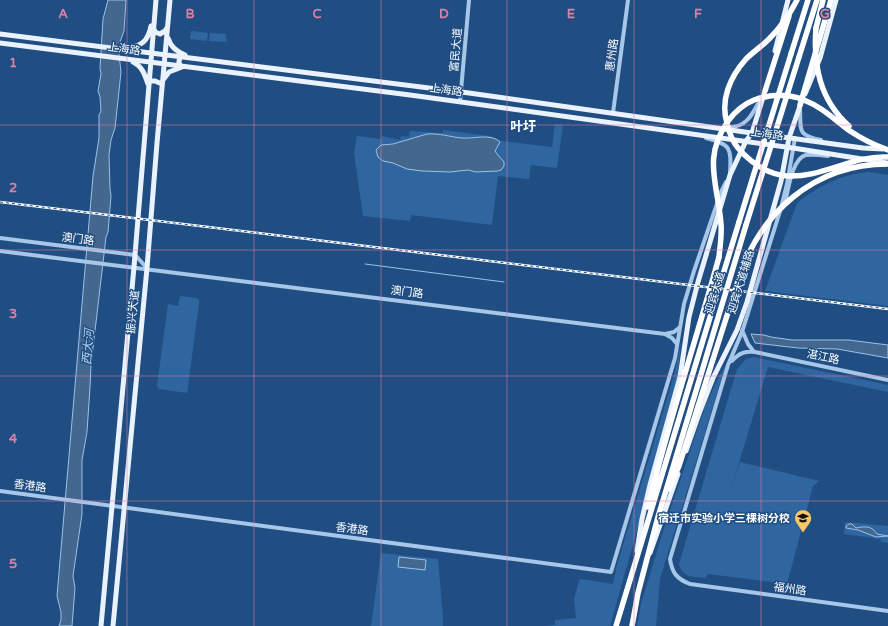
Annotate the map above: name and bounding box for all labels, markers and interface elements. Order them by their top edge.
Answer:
text: A [58,6,68,22]
text: B [185,6,195,22]
text: C [312,6,322,22]
text: D [439,6,449,22]
text: E [567,6,575,22]
text: F [694,6,702,22]
text: G [820,6,830,22]
street label: 富民大道 [448,28,464,72]
street label: 惠州路 [603,38,621,72]
street label: 上海路 [107,40,141,58]
text: 1 [9,55,17,71]
street label: 上海路 [429,81,463,99]
district label: 叶圩 [510,119,536,135]
street label: 上海路 [750,125,784,143]
text: 2 [9,180,17,196]
street label: 澳门路 [61,231,95,247]
street label: 迎宾大道辅路 [725,249,757,315]
street label: 迎宾大道 [702,270,728,316]
street label: 澳门路 [390,284,424,300]
street label: 振兴大道 [124,289,142,335]
text: 3 [9,306,17,322]
water label: 西大河 [79,326,97,366]
street label: 湛江路 [806,347,840,367]
text: 4 [9,431,18,447]
street label: 香港路 [13,478,47,494]
school or university icon: 宿迁市实验小学三棵树分校 [793,508,813,533]
place label: 宿迁市实验小学三棵树分校 [658,512,790,525]
street label: 香港路 [335,521,369,537]
text: 5 [9,556,17,572]
street label: 福州路 [773,580,807,598]

